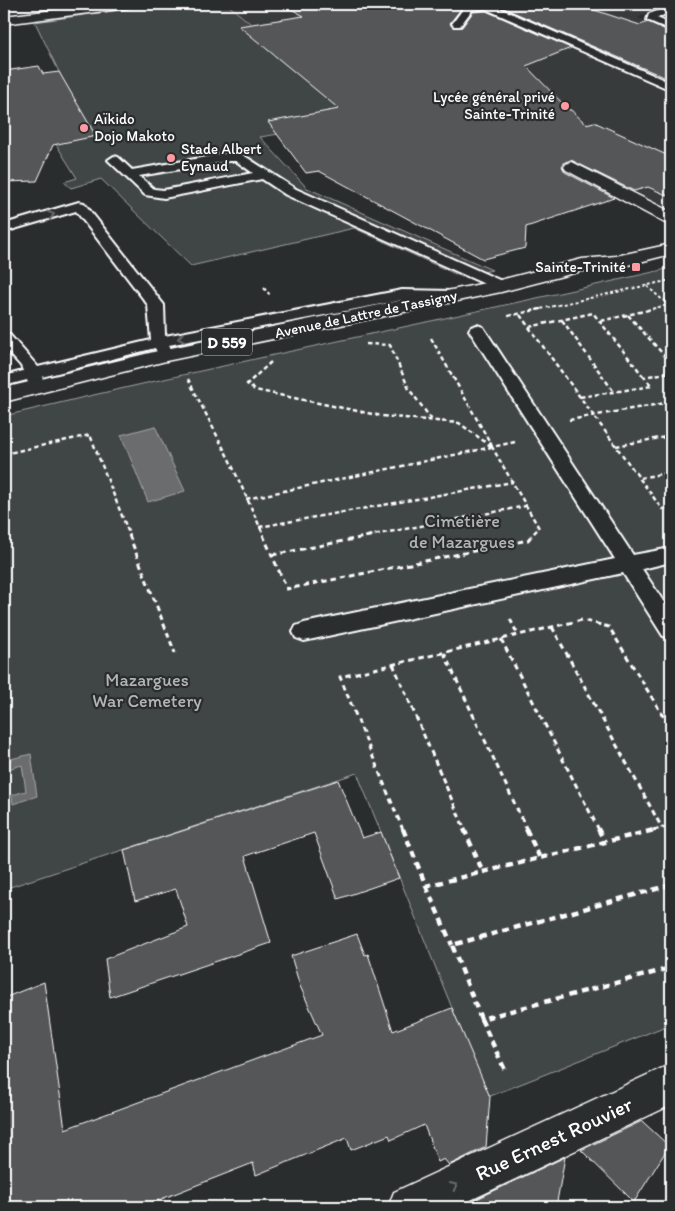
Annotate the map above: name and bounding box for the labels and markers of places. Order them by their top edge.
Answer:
place label: Lycée général privé Sainte-Trinité [433,88,555,123]
marker: Lycée général privé Sainte-Trinité [559,100,571,112]
place label: Aïkido Dojo Makoto [94,110,175,145]
marker: Aïkido Dojo Makoto [78,122,90,134]
place label: Stade Albert Eynaud [181,140,262,175]
marker: Stade Albert Eynaud [165,152,177,164]
place label: Sainte-Trinité [535,258,626,276]
marker: Sainte-Trinité [630,261,642,273]

